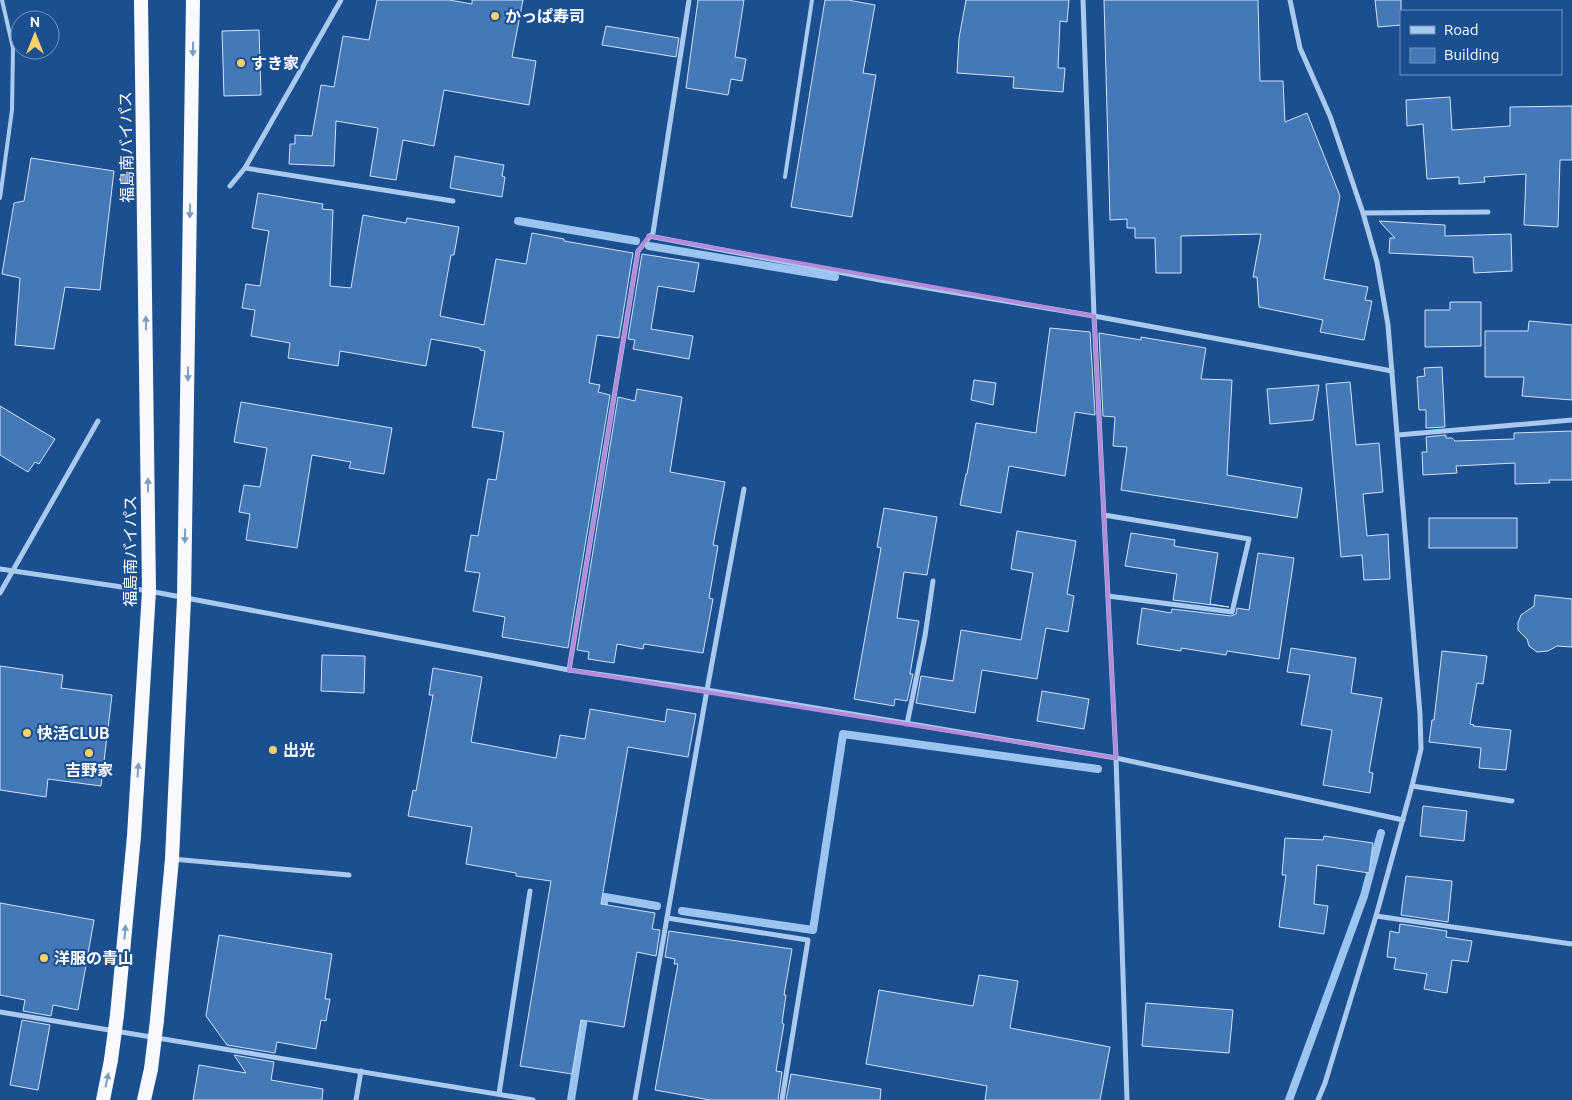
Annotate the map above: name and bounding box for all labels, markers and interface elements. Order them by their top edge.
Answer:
place label: かっぱ寿司 [505,7,585,25]
north arrow [10,10,60,60]
marker: かっぱ寿司 [489,10,501,22]
legend [1400,10,1562,75]
text: N [30,14,40,30]
text: Road [1444,21,1479,38]
one-way arrow [188,41,196,57]
text: Building [1444,46,1499,63]
place label: すき家 [251,54,299,72]
marker: すき家 [235,57,247,69]
street label: 福島南バイパス [116,91,136,203]
one-way arrow [186,203,194,219]
one-way arrow [141,314,149,330]
one-way arrow [184,366,192,382]
one-way arrow [144,477,152,493]
street label: 福島南バイパス [121,495,139,607]
one-way arrow [181,528,189,544]
place label: 快活CLUB [37,724,110,742]
marker: 快活CLUB [21,727,33,739]
place label: 出光 [283,741,315,759]
marker: 出光 [267,744,279,756]
marker: 吉野家 [83,747,95,759]
place label: 吉野家 [65,761,113,779]
one-way arrow [135,761,143,777]
one-way arrow [121,923,129,939]
place label: 洋服の青山 [54,949,134,967]
marker: 洋服の青山 [38,952,50,964]
one-way arrow [103,1072,111,1088]

